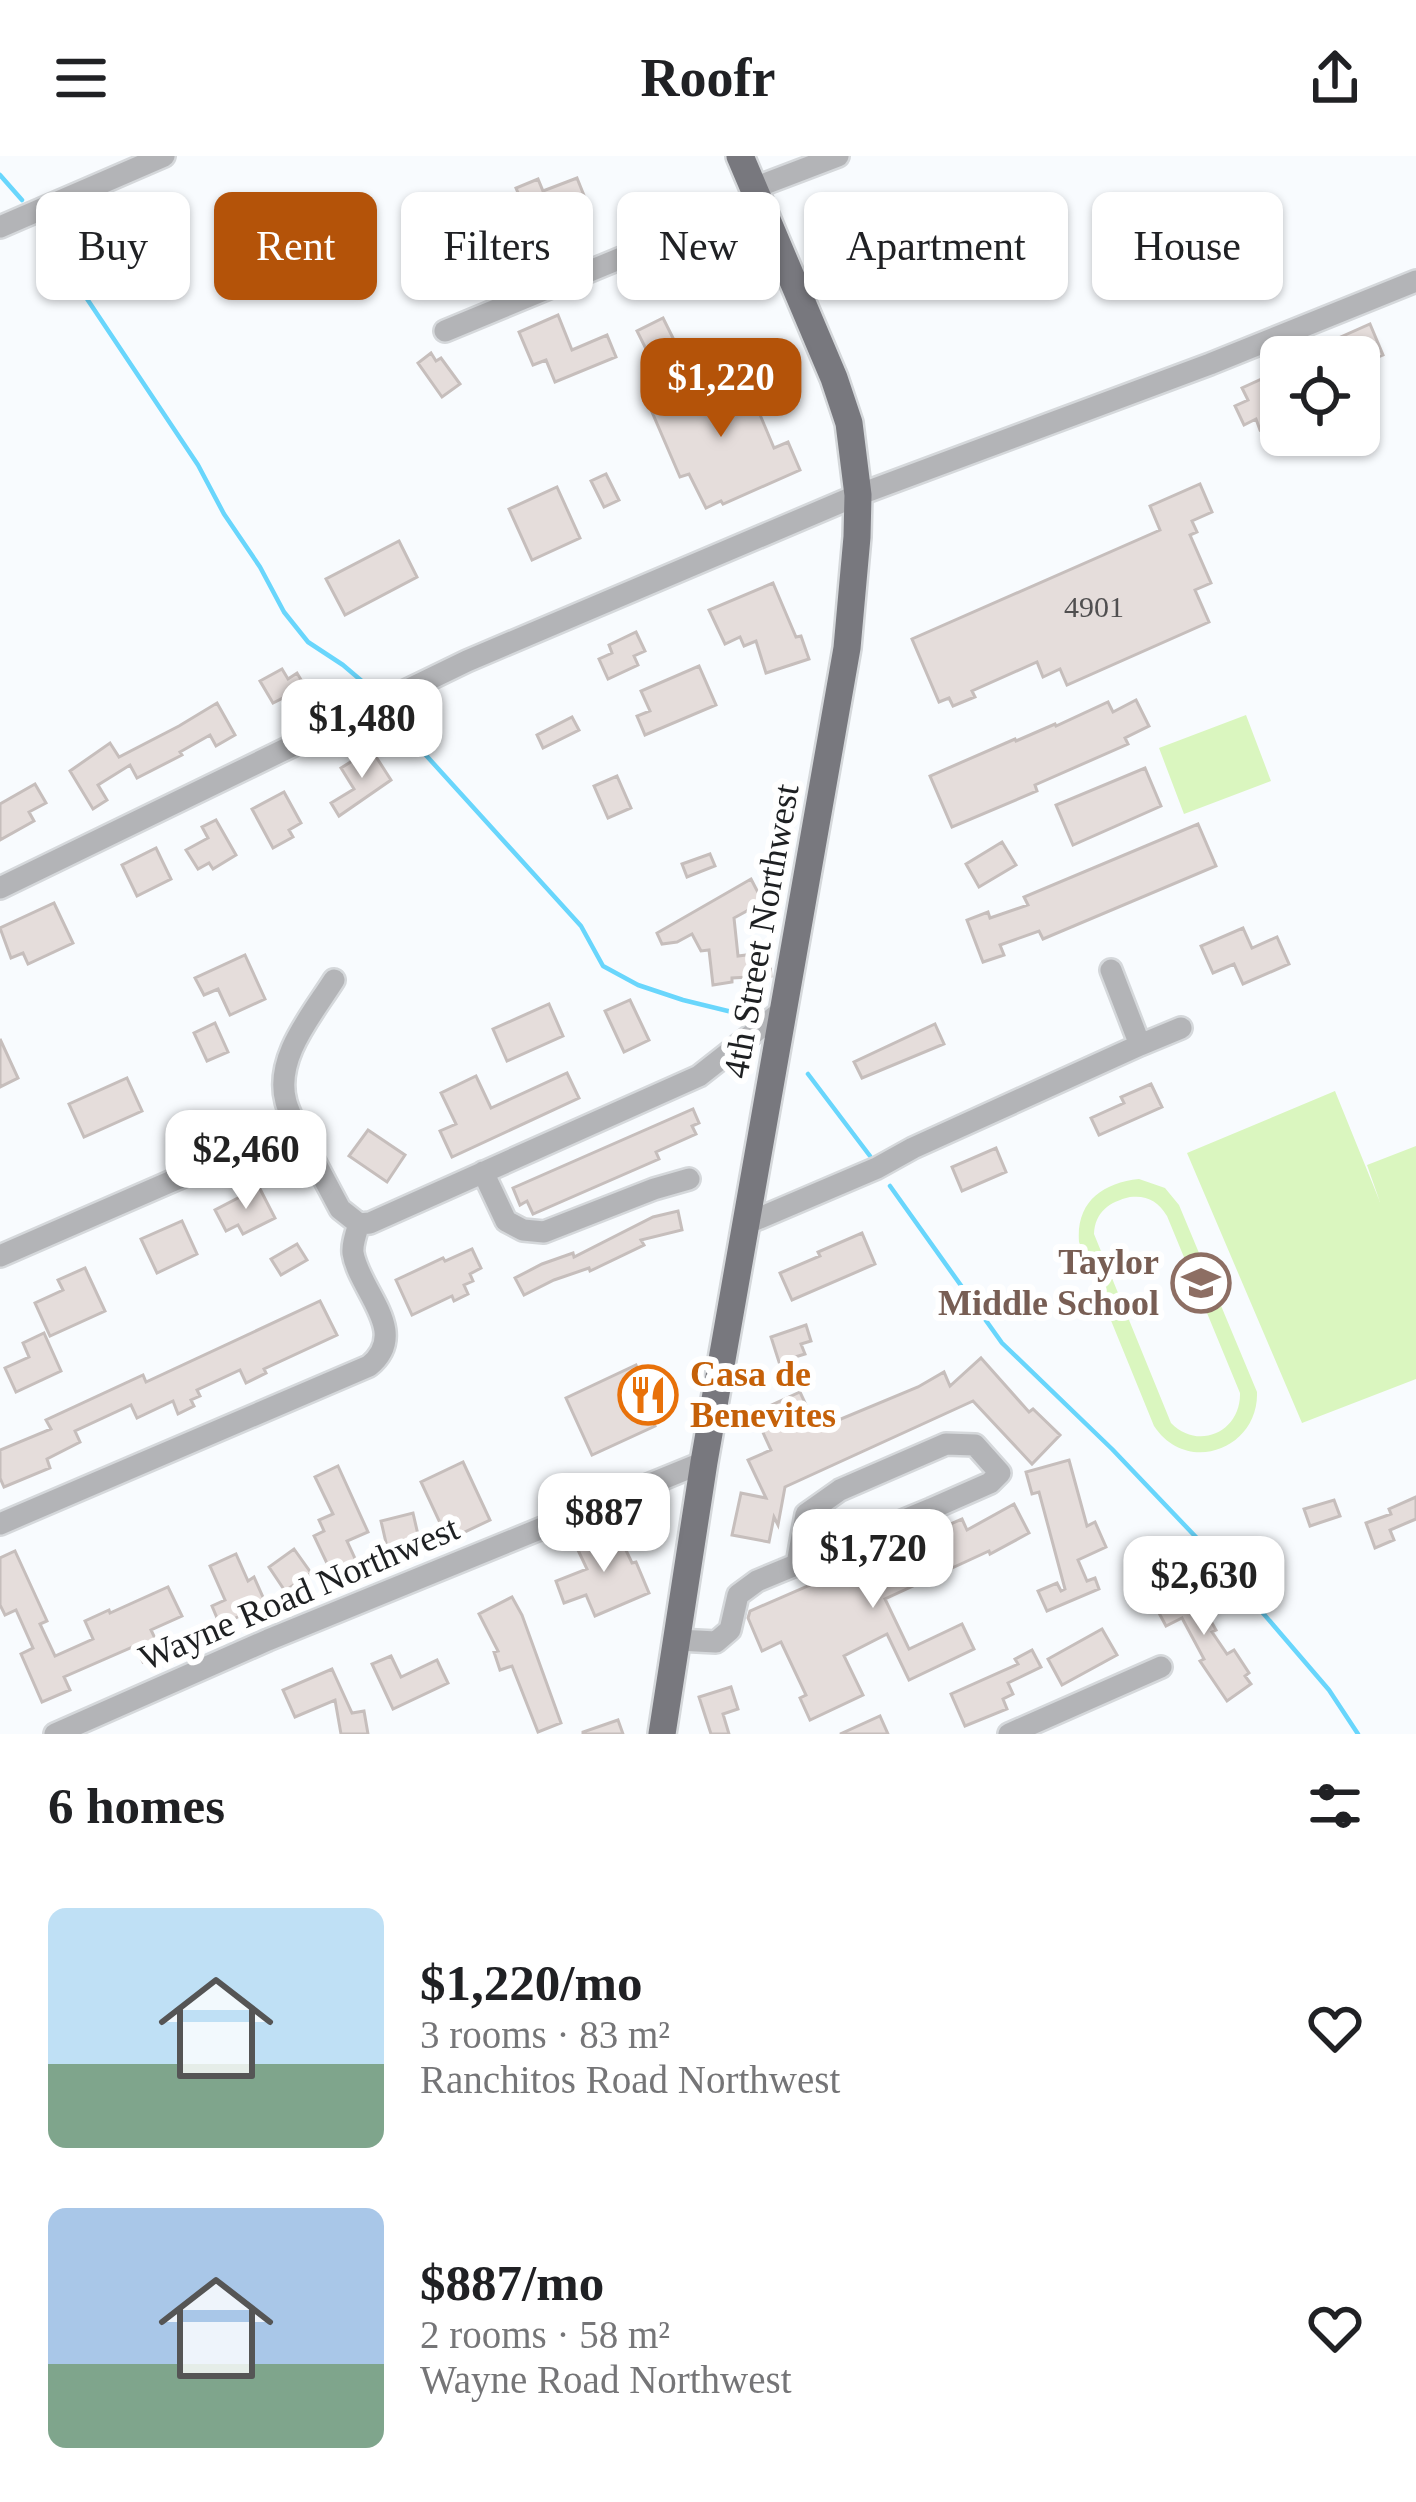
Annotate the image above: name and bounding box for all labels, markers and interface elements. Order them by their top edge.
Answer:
icon: menu [48,45,114,111]
icon: share [1302,45,1368,111]
text: Roofr [641,48,775,108]
chip: Buy [36,192,190,300]
chip: Rent [214,192,377,300]
chip: Filters [401,192,593,300]
chip: New [617,192,780,300]
chip: Apartment [804,192,1068,300]
chip: House [1092,192,1283,300]
map controls [1260,336,1380,456]
button: locate [1260,336,1380,456]
pin: $1,220 [623,338,819,440]
text: $1,220 [667,355,775,398]
house number: 4901 [1064,590,1124,623]
pin: $1,480 [264,679,460,781]
text: $1,480 [308,696,416,739]
street label: 4th Street Northwest [715,781,807,1081]
pin: $2,460 [148,1110,344,1212]
text: $2,460 [192,1127,300,1170]
place label: Taylor Middle School [938,1242,1159,1323]
school or university icon: Taylor Middle School [1170,1252,1232,1314]
place label: Casa de Benevites [690,1354,836,1435]
restaurant icon: Casa de Benevites [617,1364,679,1426]
pin: $887 [533,1473,675,1575]
text: $887 [565,1490,643,1533]
street label: Wayne Road Northwest [133,1508,465,1678]
pin: $1,720 [775,1509,971,1611]
text: $1,720 [819,1526,927,1569]
pin: $2,630 [1106,1536,1302,1638]
text: $2,630 [1150,1553,1258,1596]
icon: filters [1302,1773,1368,1839]
text: 6 homes [48,1778,225,1834]
text: $1,220/mo [420,1955,642,2011]
icon: home [144,1956,288,2100]
icon: heart [1302,1995,1368,2061]
text: 3 rooms · 83 m² [420,2013,670,2056]
text: Ranchitos Road Northwest [420,2058,840,2101]
text: $887/mo [420,2255,604,2311]
icon: home [144,2256,288,2400]
icon: heart [1302,2295,1368,2361]
text: 2 rooms · 58 m² [420,2313,670,2356]
text: Wayne Road Northwest [420,2358,792,2401]

